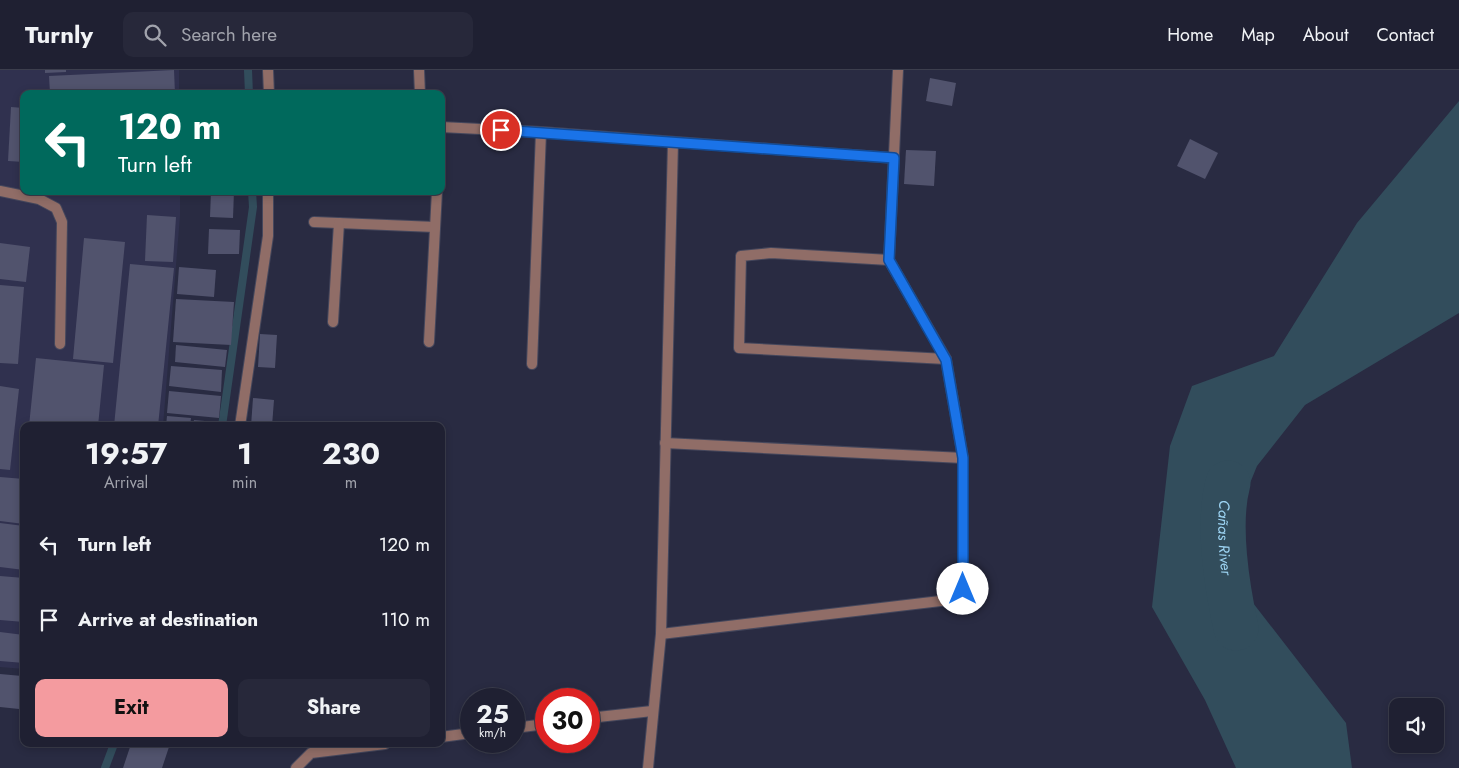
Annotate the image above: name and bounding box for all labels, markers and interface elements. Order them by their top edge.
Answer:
search box [123,12,473,57]
text: Turnly [25,17,93,52]
icon: search [141,21,169,49]
text: Search here [181,21,277,48]
text: Home [1167,22,1213,48]
text: Map [1241,22,1275,48]
text: About [1303,22,1348,48]
text: Contact [1376,22,1434,48]
text: 120 m [118,102,221,152]
pin [480,109,522,151]
icon: left [35,110,100,175]
icon: arrive [487,116,515,144]
text: Turn left [118,148,192,180]
text: 19:57 [85,432,167,475]
text: 1 [237,432,252,475]
text: 230 [322,432,380,475]
text: Arrival [104,471,148,494]
text: min [232,471,257,494]
text: m [345,471,357,494]
water label: Cañas River [1212,499,1238,577]
icon: left [35,531,63,559]
text: Turn left [78,531,151,558]
text: 120 m [379,531,430,558]
position arrow [936,562,988,614]
icon: arrive [35,606,63,634]
text: Arrive at destination [78,606,258,633]
text: 110 m [381,606,430,633]
button: Exit [35,679,228,737]
button: Share [238,679,430,737]
speed limit sign: 30 [535,688,600,753]
text: 25 [476,696,509,732]
map controls [1389,698,1444,753]
button: sound [1389,698,1444,753]
text: km/h [479,724,506,742]

